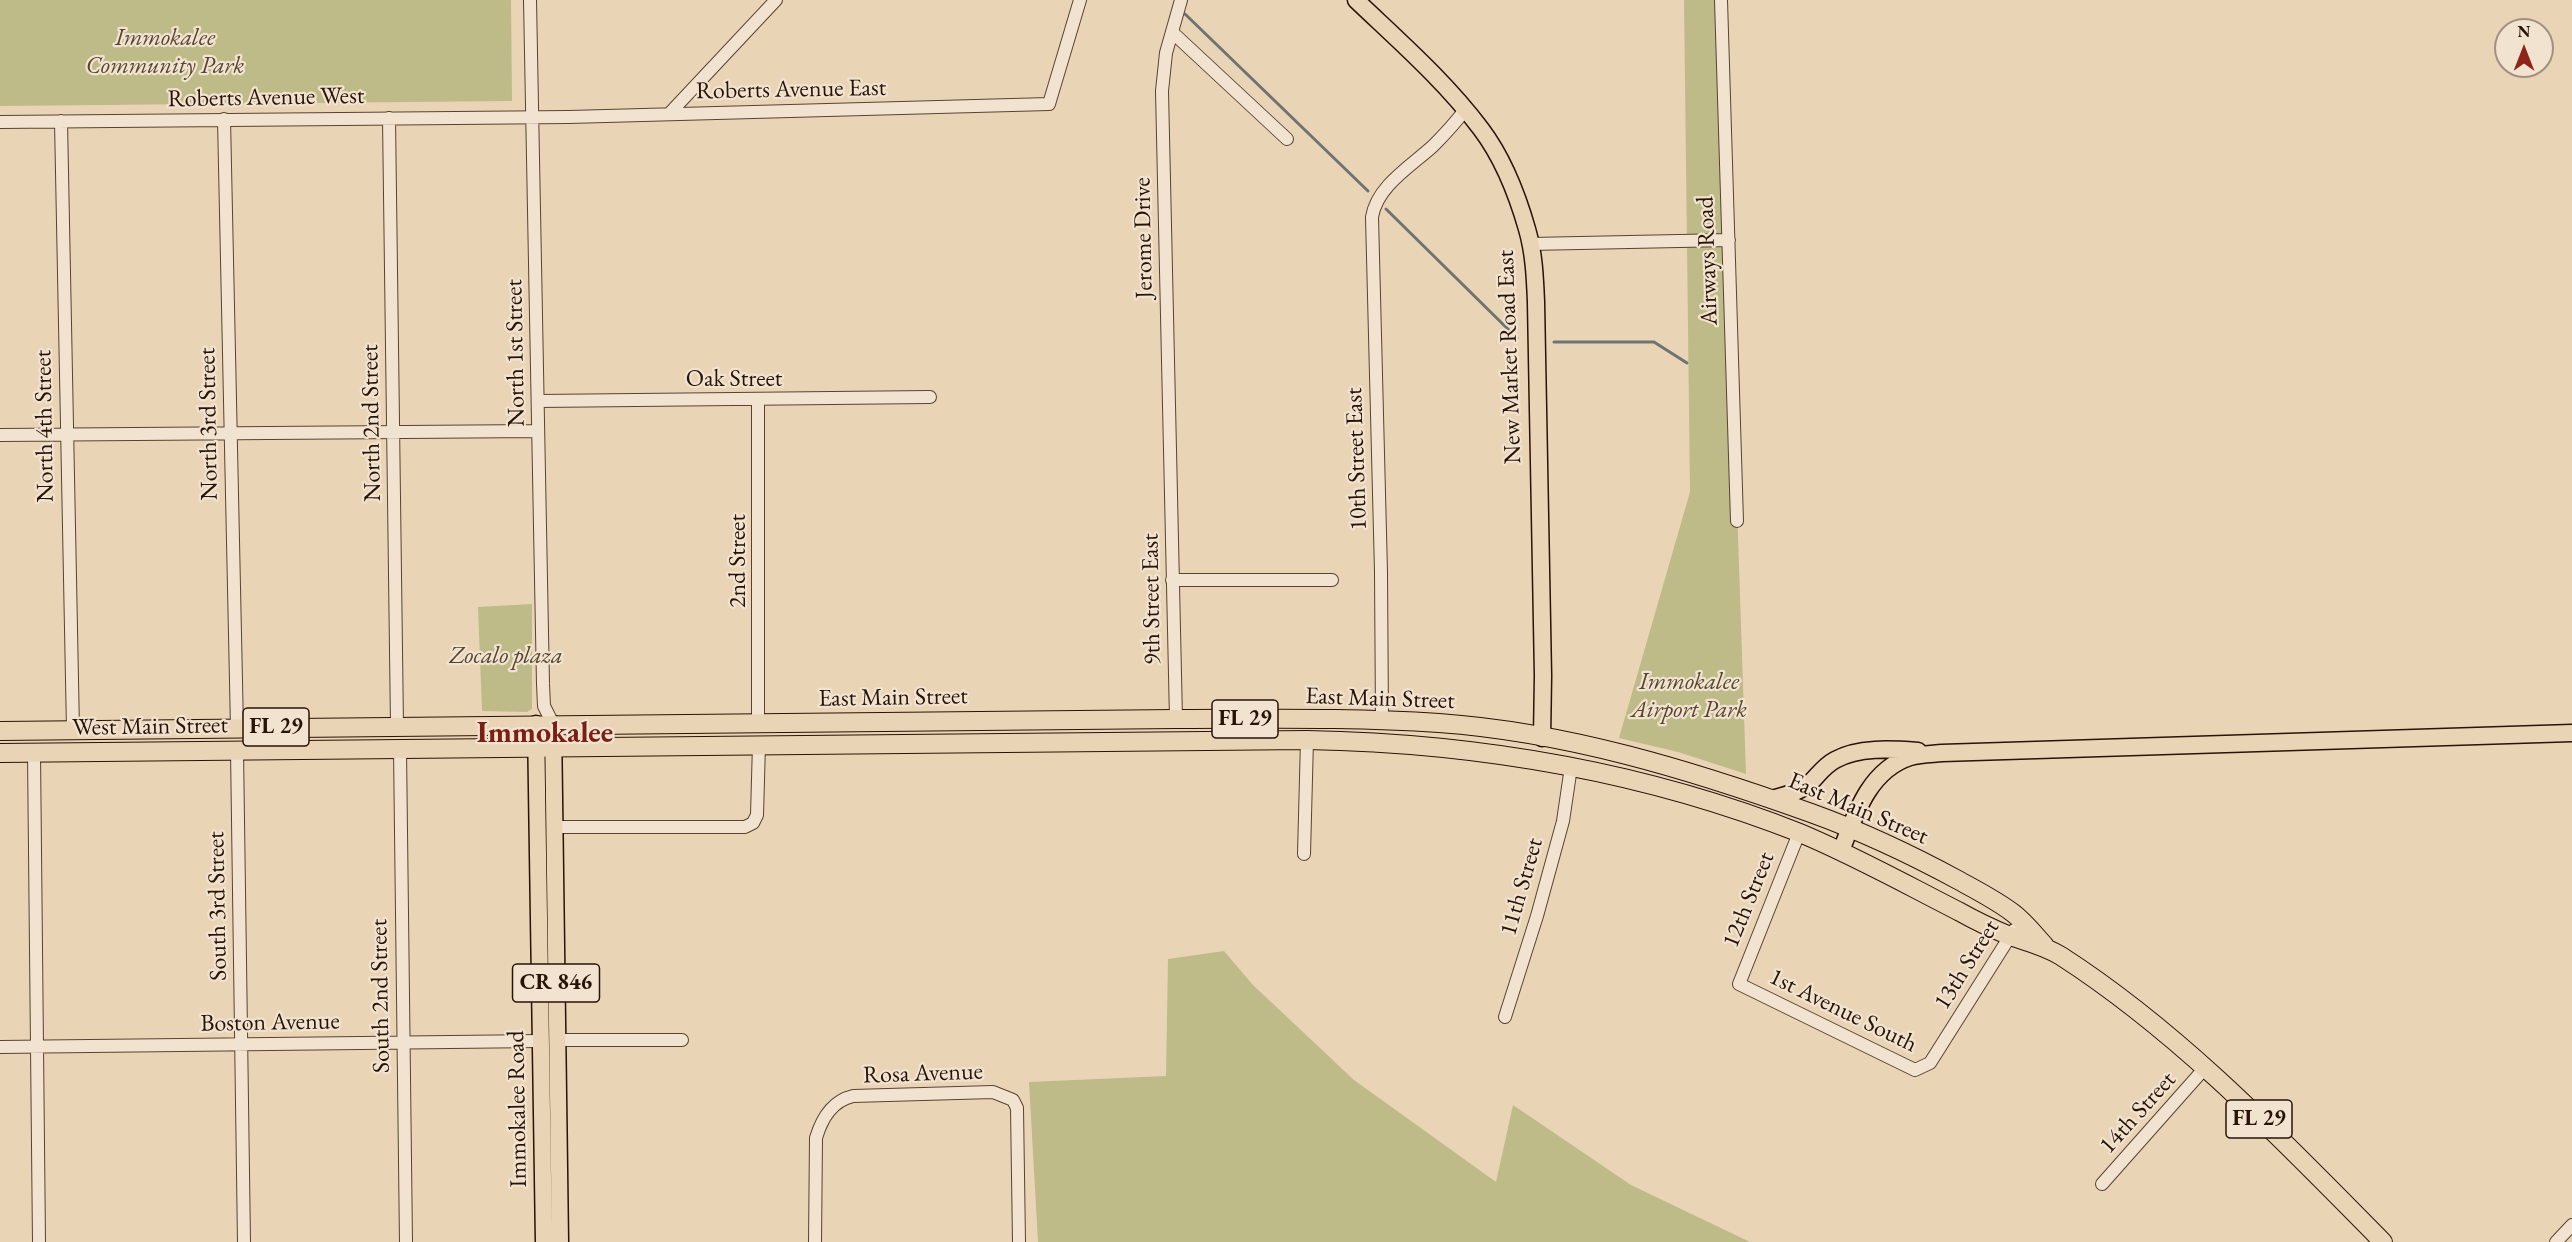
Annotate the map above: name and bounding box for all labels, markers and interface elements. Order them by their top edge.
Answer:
north arrow [2494,18,2554,78]
text: N [2518,21,2530,42]
park label: Immokalee Community Park [86,24,244,80]
street label: Roberts Avenue East [696,74,886,106]
street label: Roberts Avenue West [167,82,365,114]
street label: Jerome Drive [1129,177,1159,299]
street label: Airways Road [1691,196,1725,326]
street label: New Market Road East [1492,249,1528,465]
street label: North 1st Street [500,279,532,427]
street label: North 2nd Street [356,344,388,502]
street label: North 3rd Street [193,347,225,501]
street label: North 4th Street [29,349,61,503]
street label: Oak Street [686,365,782,393]
street label: 10th Street East [1340,387,1374,531]
street label: 2nd Street [724,514,752,608]
street label: 9th Street East [1136,533,1168,665]
park label: Zocalo plaza [449,642,563,670]
park label: Immokalee Airport Park [1631,668,1747,724]
street label: East Main Street [818,682,968,714]
street label: East Main Street [1305,682,1455,716]
road number: FL 29 [1212,700,1278,738]
road number: FL 29 [243,708,309,746]
street label: West Main Street [72,711,228,743]
district label: Immokalee [477,716,613,752]
street label: East Main Street [1784,767,1932,851]
street label: South 3rd Street [202,831,234,981]
street label: 11th Street [1494,835,1550,939]
street label: 12th Street [1717,848,1781,952]
street label: 13th Street [1928,915,2006,1015]
street label: South 2nd Street [365,919,397,1073]
street label: 1st Avenue South [1764,963,1922,1059]
road number: CR 846 [512,964,600,1002]
street label: Boston Avenue [200,1007,340,1039]
street label: Immokalee Road [502,1030,534,1188]
street label: Rosa Avenue [863,1058,983,1090]
street label: 14th Street [2094,1066,2182,1160]
road number: FL 29 [2226,1100,2292,1138]

